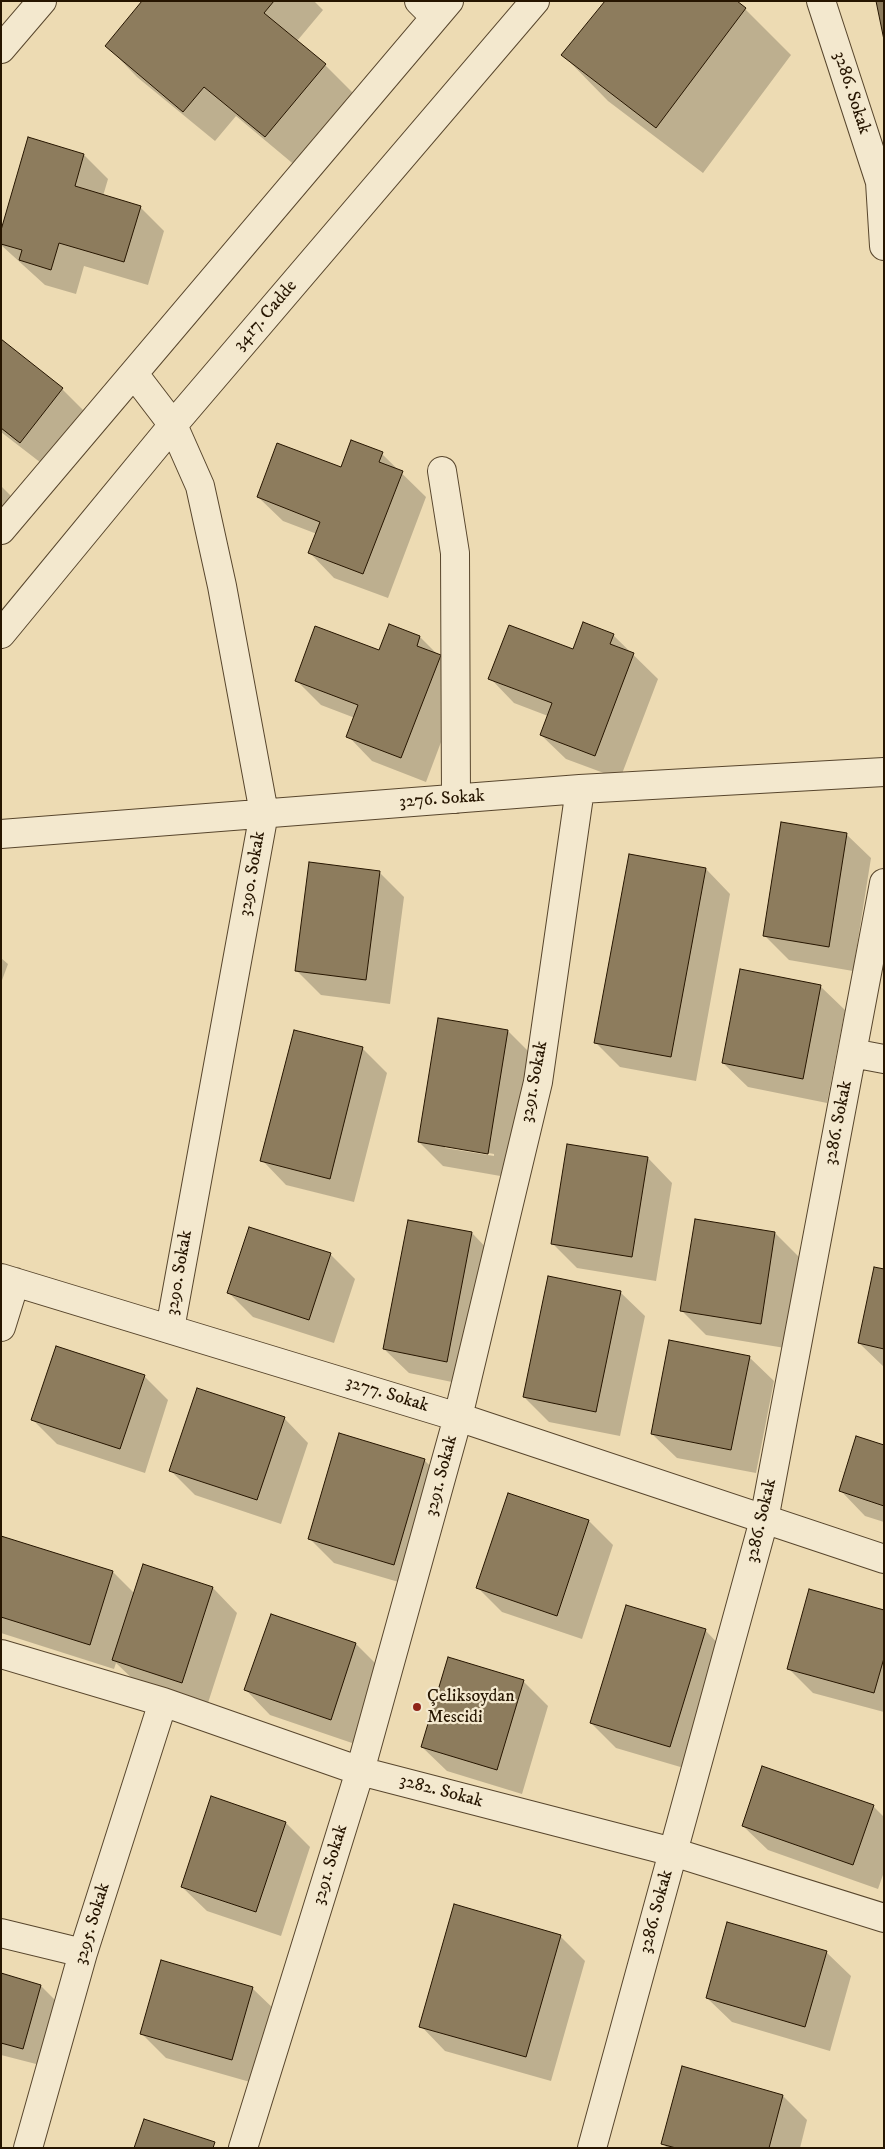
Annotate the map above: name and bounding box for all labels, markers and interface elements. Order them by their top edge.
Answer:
street label: 3286. Sokak [827,49,875,137]
street label: 3417. Cadde [230,276,302,356]
street label: 3276. Sokak [399,786,485,814]
street label: 3290. Sokak [235,830,271,918]
street label: 3291. Sokak [516,1039,554,1125]
street label: 3286. Sokak [820,1079,858,1167]
street label: 3290. Sokak [162,1229,198,1317]
street label: 3277. Sokak [343,1372,431,1418]
street label: 3291. Sokak [421,1433,463,1519]
street label: 3286. Sokak [742,1477,782,1565]
place label: Çeliksoydan Mescidi [427,1686,515,1728]
marker: Çeliksoydan Mescidi [411,1701,423,1713]
street label: 3282. Sokak [397,1771,485,1813]
street label: 3291. Sokak [309,1822,353,1908]
street label: 3286. Sokak [635,1868,679,1956]
street label: 3295. Sokak [70,1880,116,1968]

